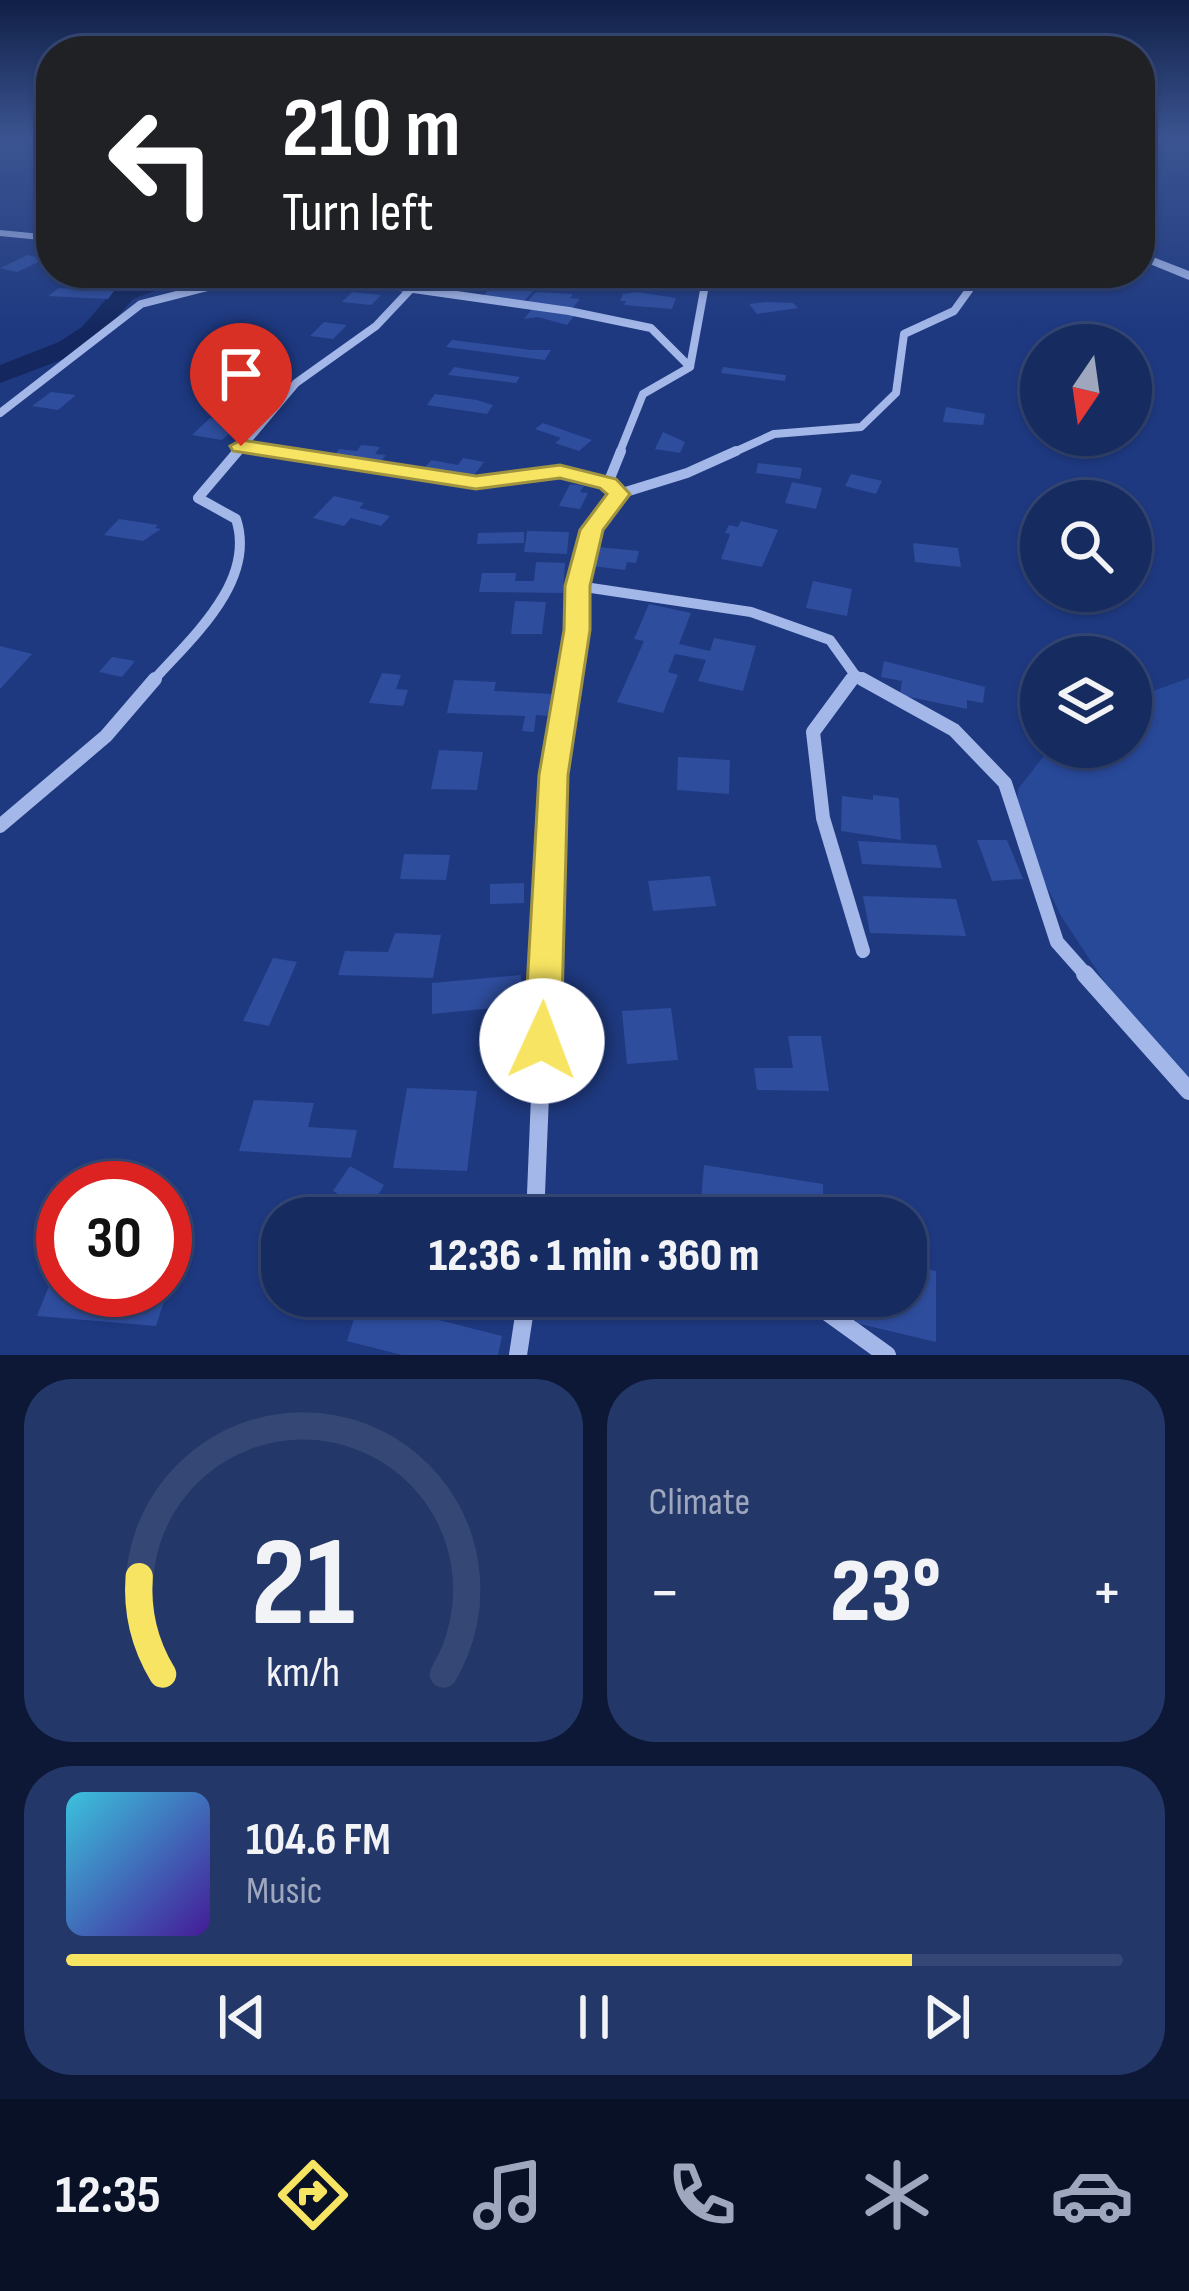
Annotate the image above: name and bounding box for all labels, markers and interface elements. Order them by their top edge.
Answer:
text: 210 m [282,79,461,180]
icon: left [84,84,240,240]
text: Turn left [282,181,434,246]
pin [190,323,292,446]
north arrow [1020,324,1152,456]
map controls [1020,324,1152,768]
icon: arrive [208,341,274,407]
button: search [1020,480,1152,612]
button: layers [1020,636,1152,768]
position arrow [479,978,605,1104]
speed limit sign: 30 [36,1161,192,1317]
text: 12:36 · 1 min · 360 m [429,1229,759,1284]
text: Climate [649,1479,750,1526]
text: 21 [251,1511,355,1660]
text: 23° [830,1539,941,1647]
text: − [649,1554,681,1633]
text: + [1091,1554,1123,1633]
text: km/h [266,1646,340,1698]
text: 104.6 FM [246,1813,391,1868]
text: Music [246,1868,322,1915]
icon: previous [209,1984,275,2050]
icon: pause [561,1984,627,2050]
icon: next [914,1984,980,2050]
icon: directions [271,2153,355,2237]
icon: music [466,2153,550,2237]
icon: phone [660,2153,744,2237]
icon: climate [855,2153,939,2237]
icon: car [1050,2153,1134,2237]
text: 12:35 [55,2163,161,2228]

